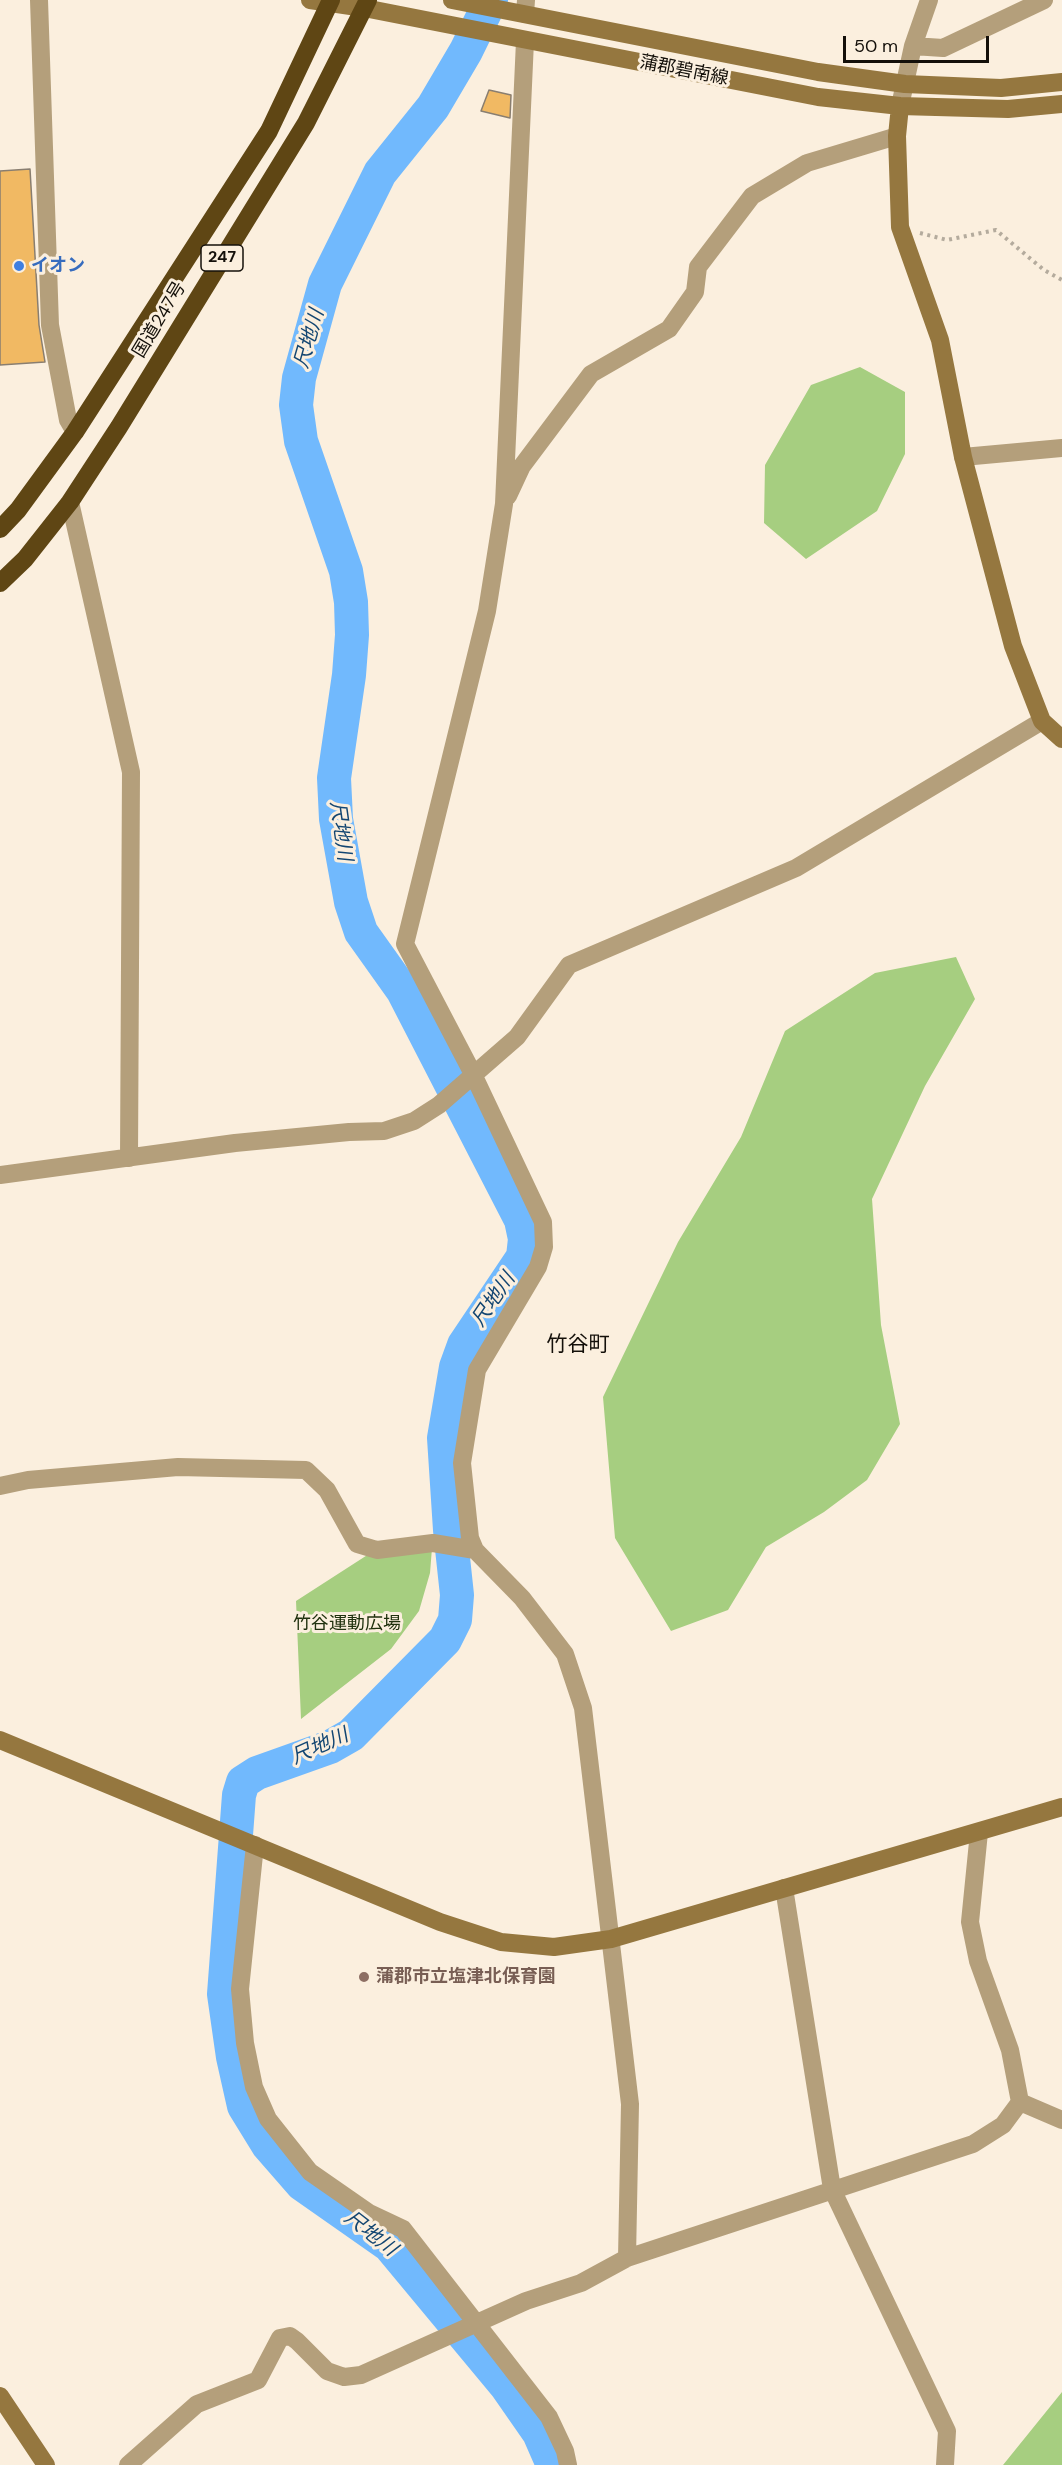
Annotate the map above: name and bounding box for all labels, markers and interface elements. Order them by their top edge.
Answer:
scale bar [846,24,992,62]
text: 50 m [854,34,898,58]
street label: 蒲郡碧南線 [638,52,730,90]
road number: 247 [201,245,243,271]
place label: イオン [31,255,85,277]
marker: イオン [12,259,26,273]
street label: 国道247号 [129,278,191,362]
water label: 尺地川 [290,307,330,371]
water label: 尺地川 [324,800,356,862]
water label: 尺地川 [467,1268,521,1332]
district label: 竹谷町 [547,1332,609,1358]
park label: 竹谷運動広場 [293,1613,401,1635]
water label: 尺地川 [288,1724,352,1770]
place label: 蒲郡市立塩津北保育園 [376,1966,556,1988]
marker: 蒲郡市立塩津北保育園 [357,1970,371,1984]
water label: 尺地川 [339,2206,401,2262]

